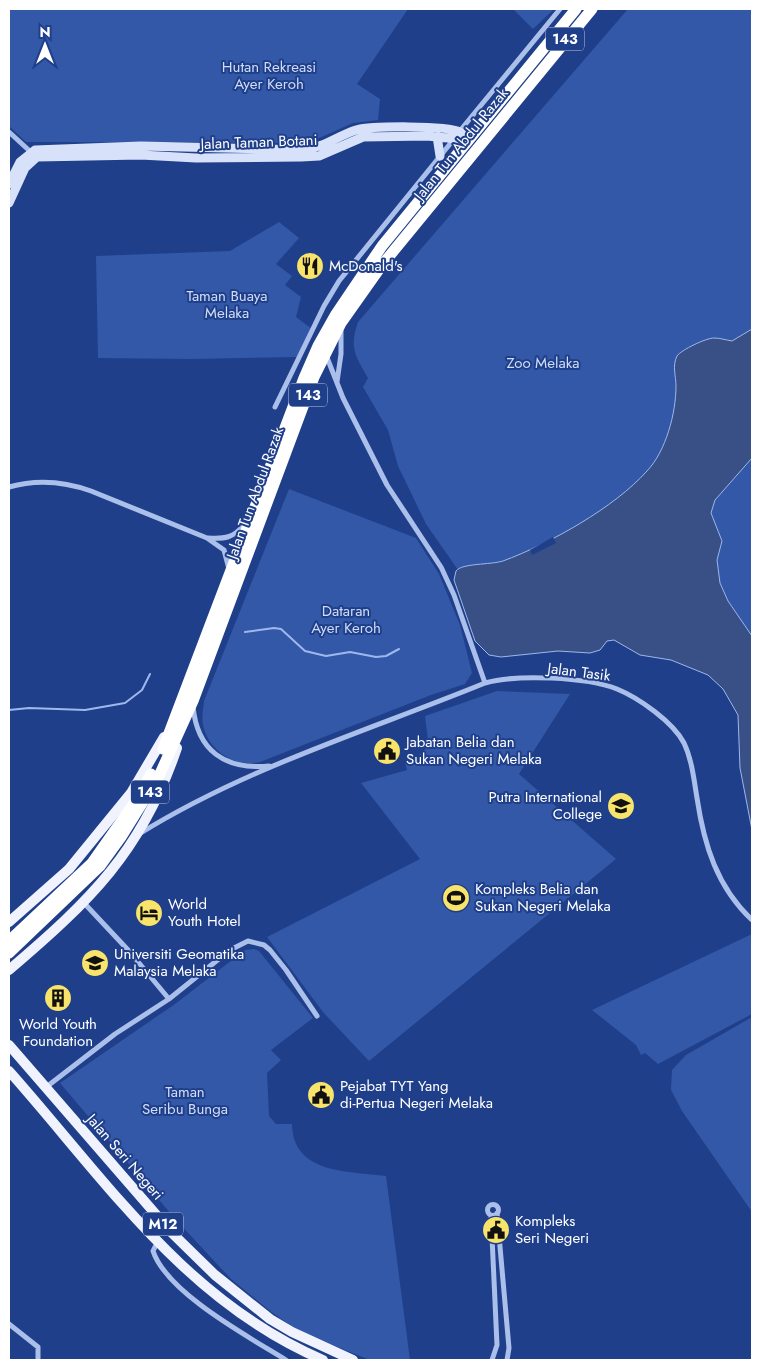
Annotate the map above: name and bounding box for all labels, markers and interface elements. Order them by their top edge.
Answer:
north arrow [20,20,70,70]
text: N [39,22,51,42]
road number: 143 [546,28,584,50]
park label: Hutan Rekreasi Ayer Keroh [222,56,316,95]
street label: Jalan Tun Abdul Razak [407,83,514,207]
street label: Jalan Taman Botani [198,129,318,155]
restaurant icon: McDonald's [295,251,325,281]
place label: McDonald's [329,255,403,277]
park label: Taman Buaya Melaka [186,285,268,324]
park label: Zoo Melaka [507,352,579,374]
road number: 143 [289,384,327,406]
street label: Jalan Tun Abdul Razak [220,424,289,564]
park label: Dataran Ayer Keroh [311,600,381,639]
street label: Jalan Tasik [544,657,612,687]
place label: Jabatan Belia dan Sukan Negeri Melaka [404,731,542,770]
public building icon: Jabatan Belia dan Sukan Negeri Melaka [372,736,402,766]
road number: 143 [131,780,169,804]
place label: Putra International College [488,786,602,825]
school or university icon: Putra International College [606,791,636,821]
place label: Kompleks Belia dan Sukan Negeri Melaka [475,878,611,917]
sports icon: Kompleks Belia dan Sukan Negeri Melaka [441,883,471,913]
place label: World Youth Hotel [168,893,241,932]
hotel icon: World Youth Hotel [134,898,164,928]
place label: Universiti Geomatika Malaysia Melaka [114,943,244,982]
school or university icon: Universiti Geomatika Malaysia Melaka [80,948,110,978]
building icon: World Youth Foundation [43,983,73,1013]
place label: World Youth Foundation [19,1013,97,1052]
place label: Pejabat TYT Yang di-Pertua Negeri Melaka [340,1075,493,1114]
public building icon: Pejabat TYT Yang di-Pertua Negeri Melaka [306,1080,336,1110]
park label: Taman Seribu Bunga [142,1081,228,1120]
street label: Jalan Seri Negeri [80,1108,169,1205]
place label: Kompleks Seri Negeri [515,1210,589,1249]
road number: M12 [143,1212,183,1236]
public building icon: Kompleks Seri Negeri [481,1215,511,1245]

